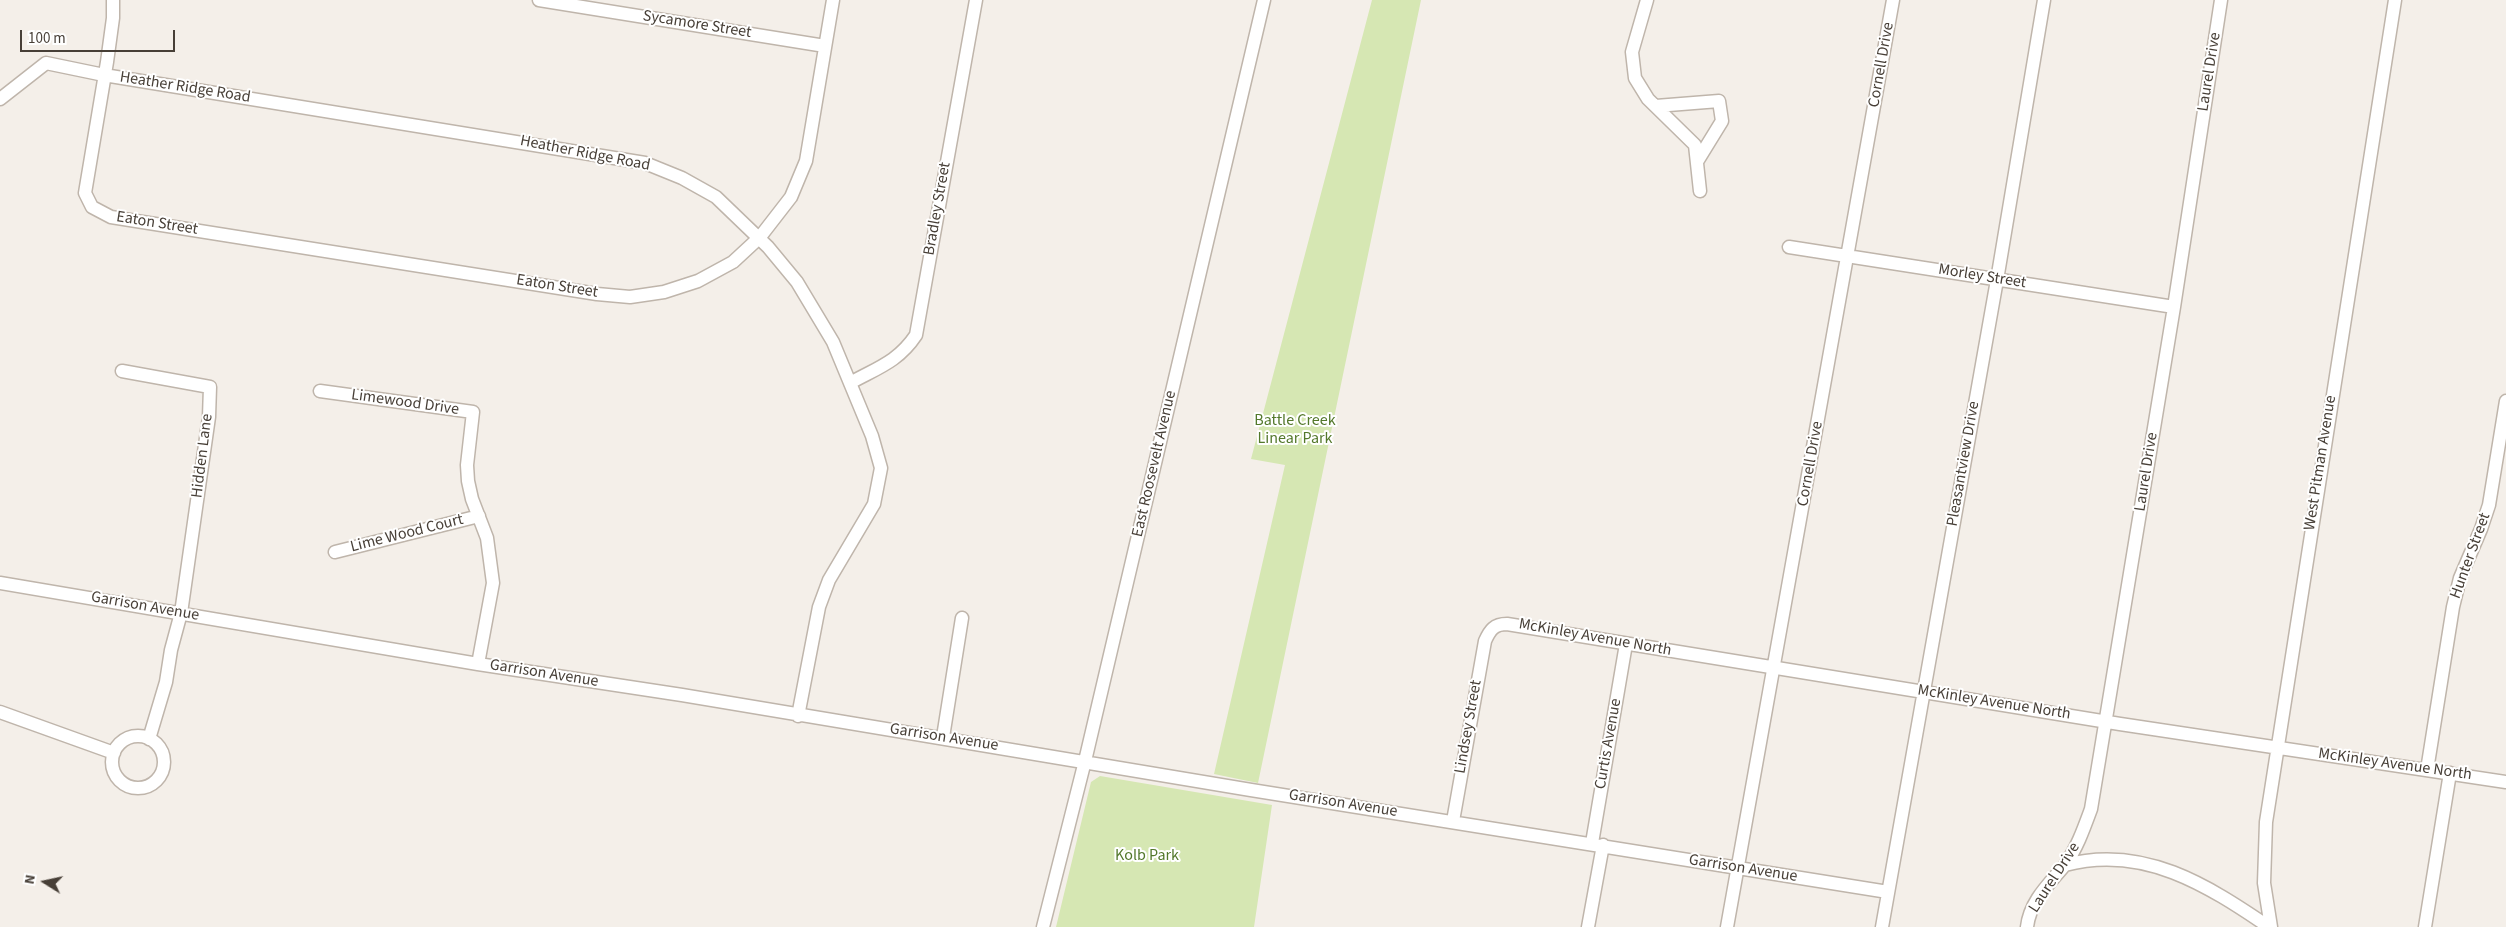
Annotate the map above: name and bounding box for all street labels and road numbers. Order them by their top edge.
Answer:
street label: Sycamore Street [641,7,753,43]
street label: Cornell Drive [1865,21,1899,109]
street label: Laurel Drive [2194,31,2226,113]
street label: Heather Ridge Road [118,68,252,108]
street label: Heather Ridge Road [518,132,652,176]
street label: Bradley Street [920,161,956,257]
street label: Eaton Street [115,208,199,240]
street label: Morley Street [1937,261,2027,293]
street label: Eaton Street [515,271,599,303]
street label: Limewood Drive [350,386,460,420]
street label: East Roosevelt Avenue [1129,389,1181,539]
street label: West Pitman Avenue [2301,394,2341,532]
street label: Pleasantview Drive [1944,400,1984,528]
street label: Hidden Lane [188,413,218,499]
street label: Cornell Drive [1794,420,1828,508]
street label: Laurel Drive [2131,431,2163,513]
street label: Lime Wood Court [349,511,465,557]
street label: Hunter Street [2447,511,2495,601]
street label: Garrison Avenue [89,588,201,626]
street label: McKinley Avenue North [1517,615,1673,661]
street label: Garrison Avenue [488,656,600,692]
street label: Lindsey Street [1451,679,1487,775]
street label: McKinley Avenue North [1916,681,2072,725]
street label: Curtis Avenue [1592,697,1626,791]
street label: Garrison Avenue [888,720,1000,756]
street label: McKinley Avenue North [2317,745,2473,785]
street label: Garrison Avenue [1287,786,1399,822]
street label: Laurel Drive [2025,839,2085,917]
street label: Garrison Avenue [1687,851,1799,887]

